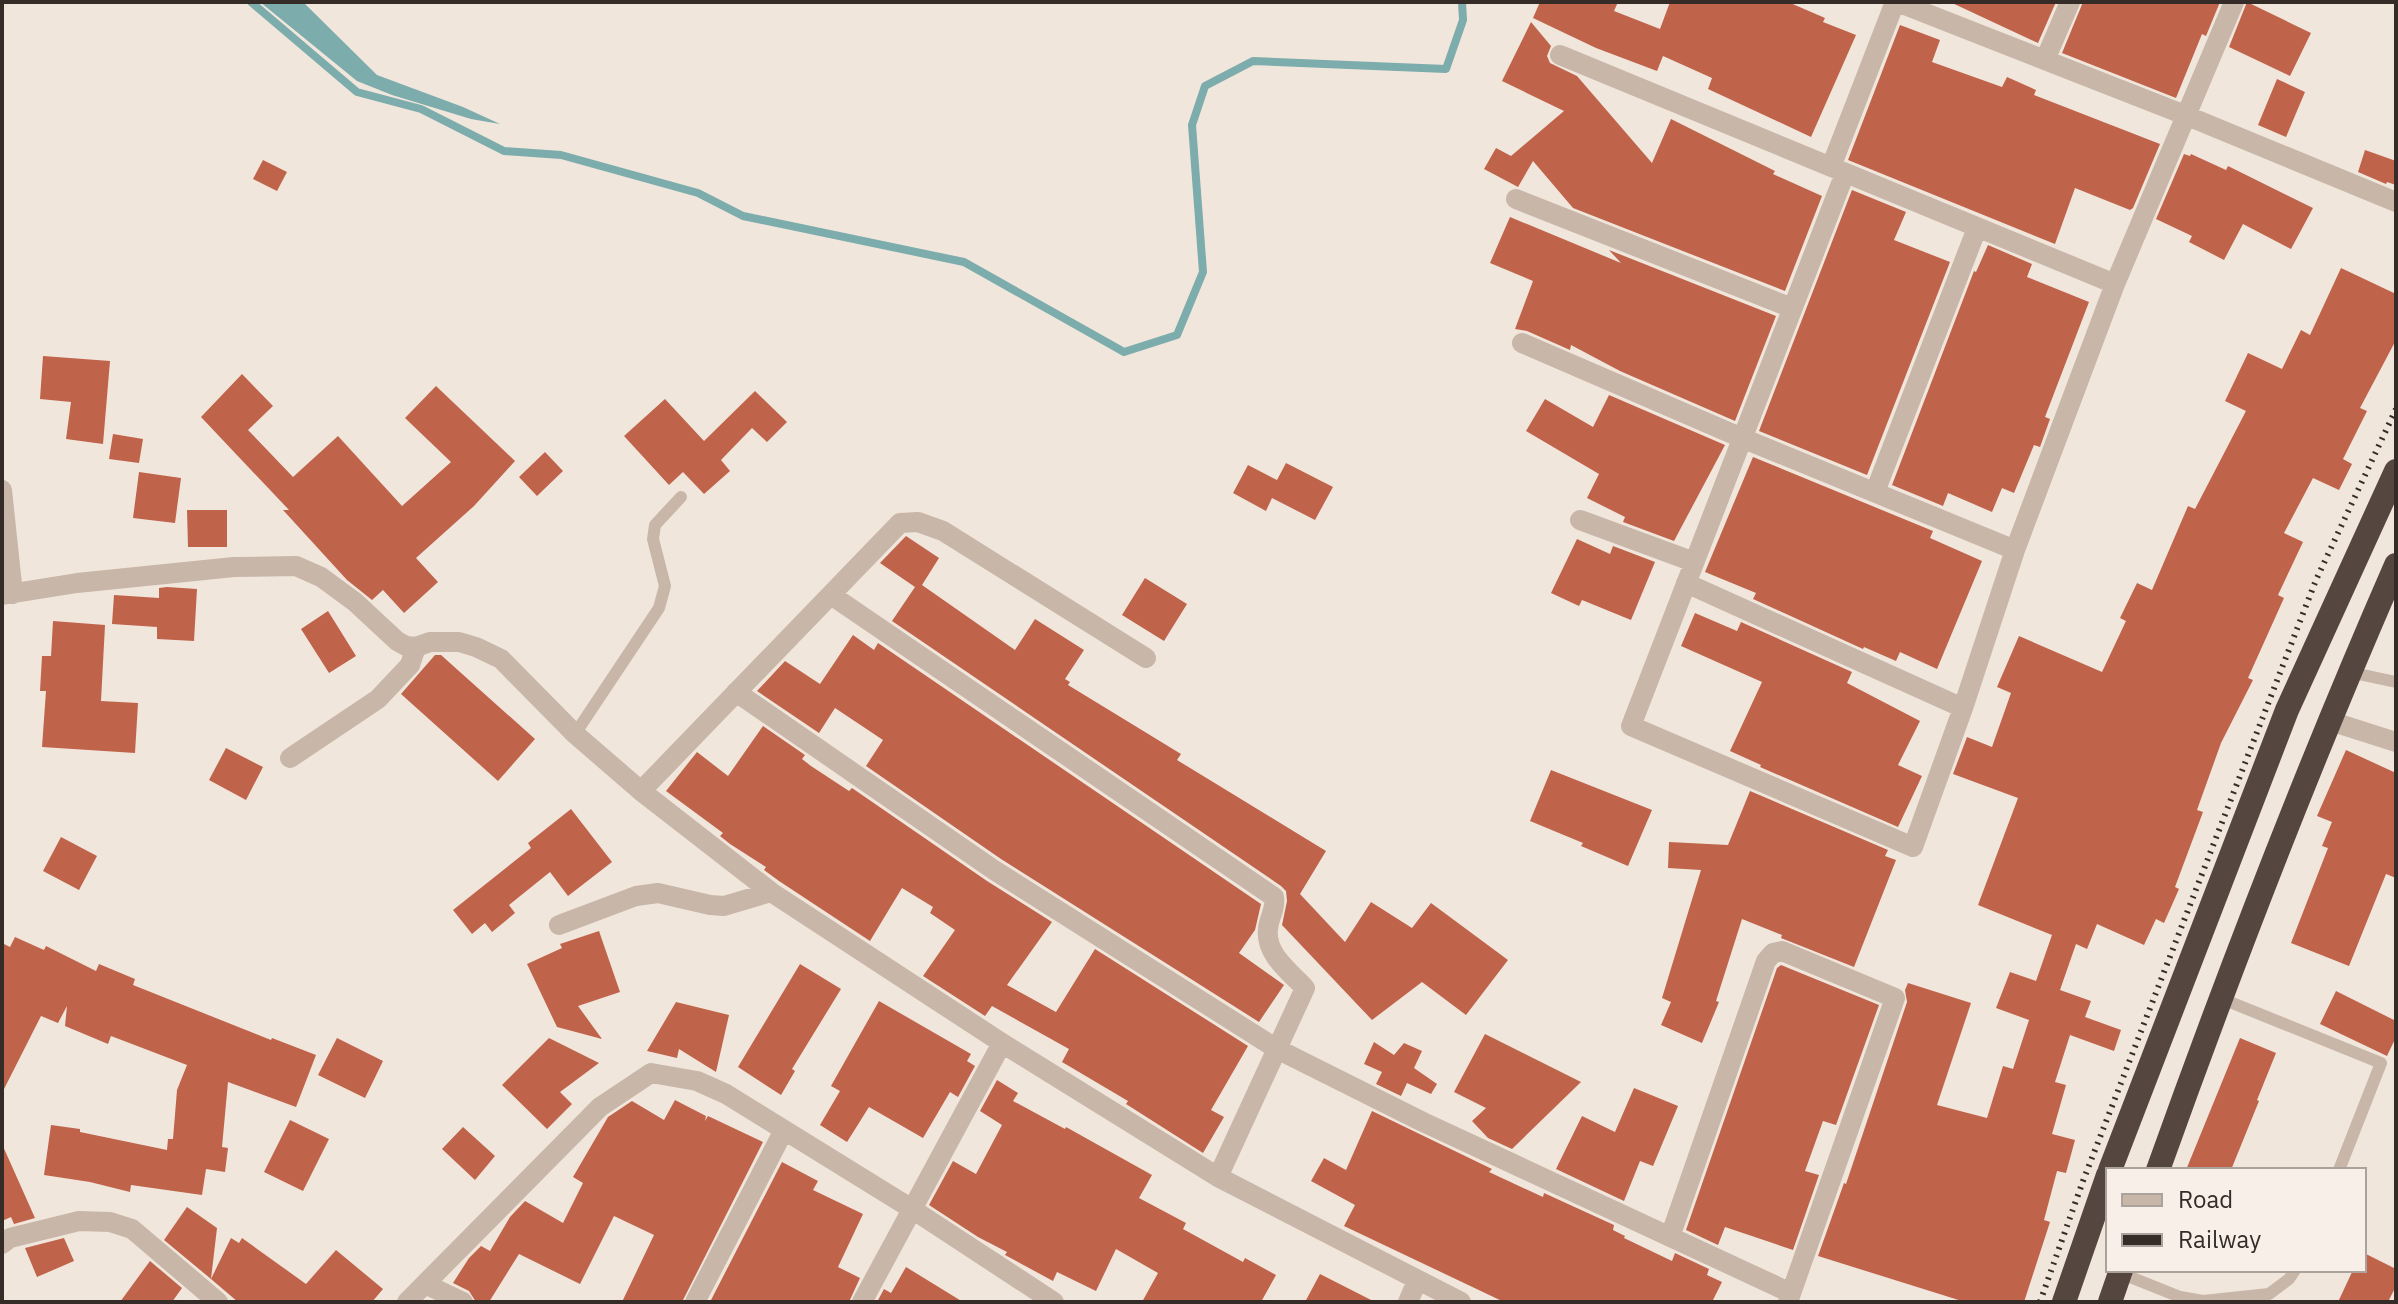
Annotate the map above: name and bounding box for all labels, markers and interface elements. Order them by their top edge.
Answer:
legend [2106,1168,2366,1272]
text: Road [2178,1183,2233,1215]
text: Railway [2178,1223,2261,1255]

